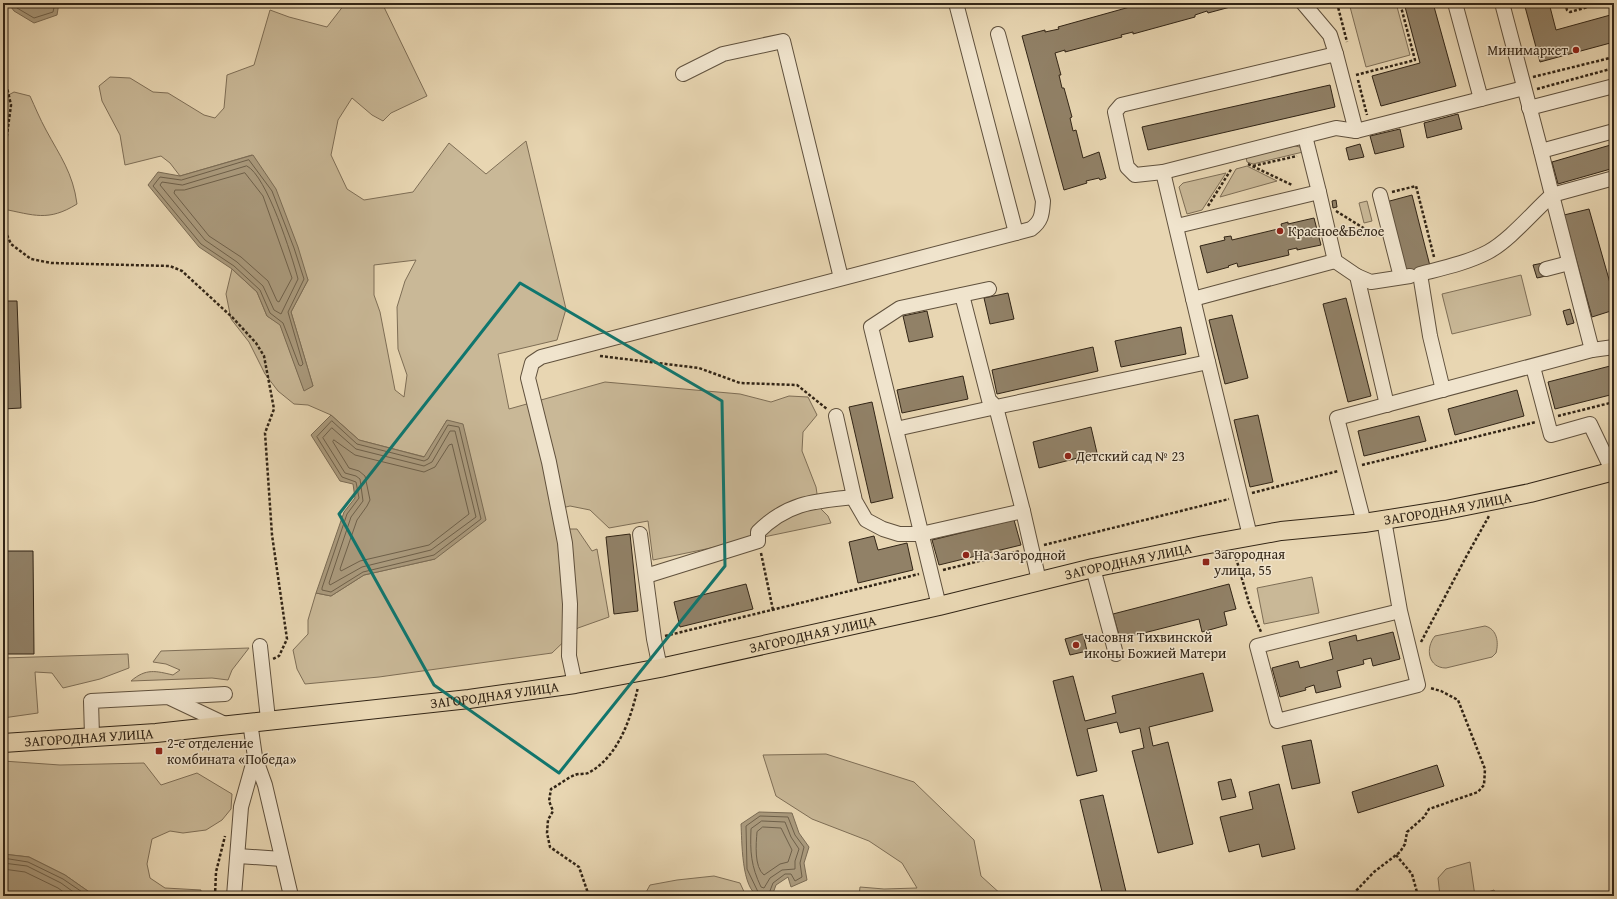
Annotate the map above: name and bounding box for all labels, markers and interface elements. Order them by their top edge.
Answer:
place label: Минимаркет [1487,40,1568,60]
marker: Минимаркет [1571,45,1581,55]
place label: Красное&Белое [1288,221,1385,241]
marker: Красное&Белое [1275,226,1285,236]
place label: Детский сад № 23 [1075,446,1185,466]
marker: Детский сад № 23 [1063,451,1073,461]
street label: ЗАГОРОДНАЯ УЛИЦА [1382,487,1514,530]
street label: ЗАГОРОДНАЯ УЛИЦА [1063,538,1194,585]
place label: Загородная улица, 55 [1213,544,1285,580]
place label: На Загородной [974,545,1066,565]
marker: На Загородной [961,550,971,560]
marker: Загородная улица, 55 [1201,557,1211,567]
street label: ЗАГОРОДНАЯ УЛИЦА [747,610,878,658]
place label: часовня Тихвинской иконы Божией Матери [1084,627,1226,663]
marker: часовня Тихвинской иконы Божией Матери [1071,640,1081,650]
street label: ЗАГОРОДНАЯ УЛИЦА [429,676,561,713]
street label: ЗАГОРОДНАЯ УЛИЦА [24,723,155,752]
place label: 2-е отделение комбината «Победа» [167,733,296,769]
marker: 2-е отделение комбината «Победа» [154,746,164,756]

